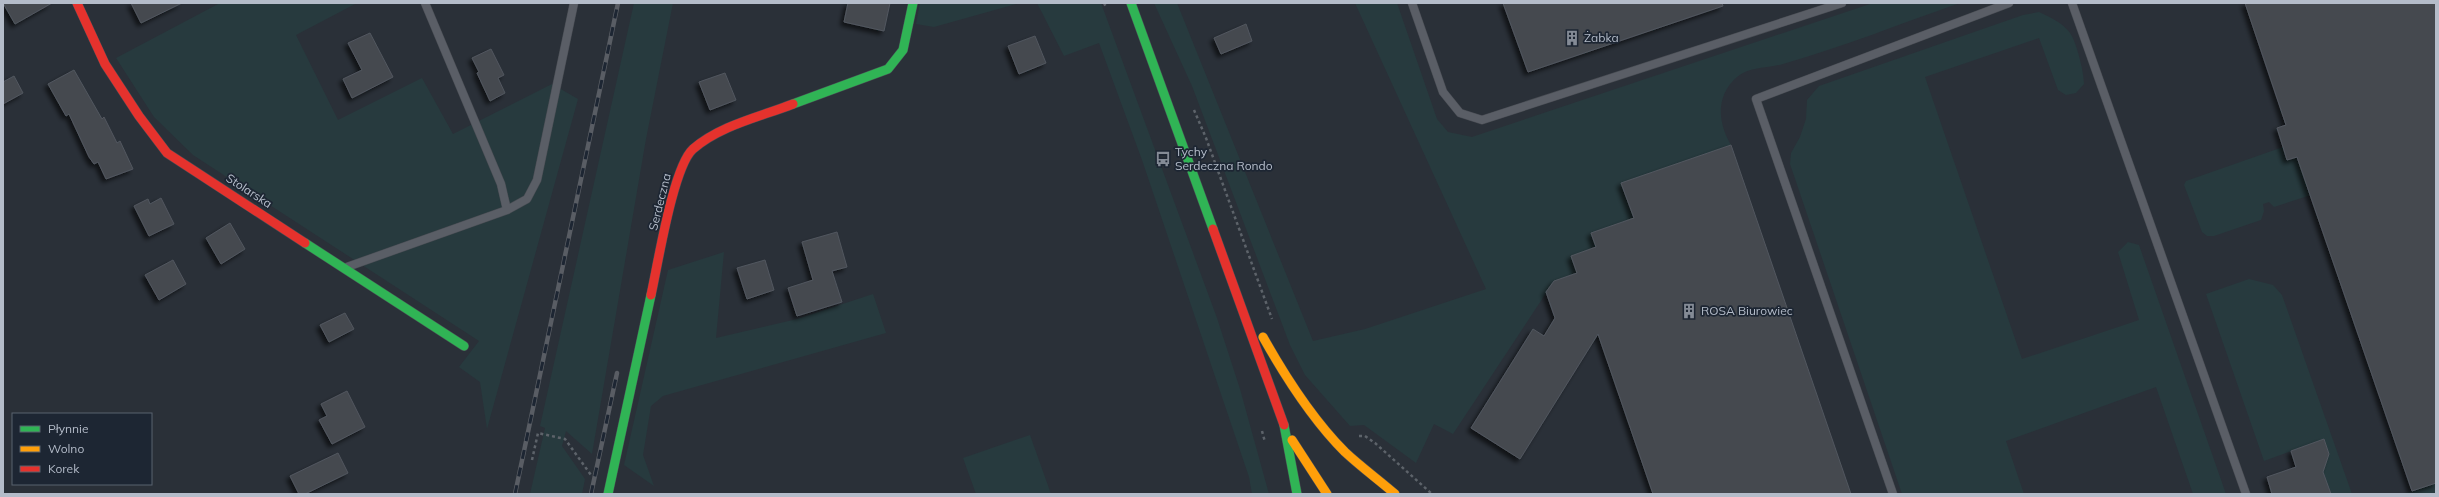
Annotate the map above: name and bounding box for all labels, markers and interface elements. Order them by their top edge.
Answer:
building icon: Żabka [1563,29,1581,47]
place label: Żabka [1584,30,1619,45]
place label: Tychy Serdeczna Rondo [1175,144,1273,173]
bus stop icon: Tychy Serdeczna Rondo [1154,150,1172,168]
street label: Stolarska [223,170,275,211]
street label: Serdeczna [645,172,674,232]
building icon: ROSA Biurowiec [1680,302,1698,320]
place label: ROSA Biurowiec [1701,303,1793,318]
legend [12,413,152,485]
text: Płynnie [48,421,89,436]
text: Wolno [48,441,84,456]
text: Korek [48,461,80,476]

